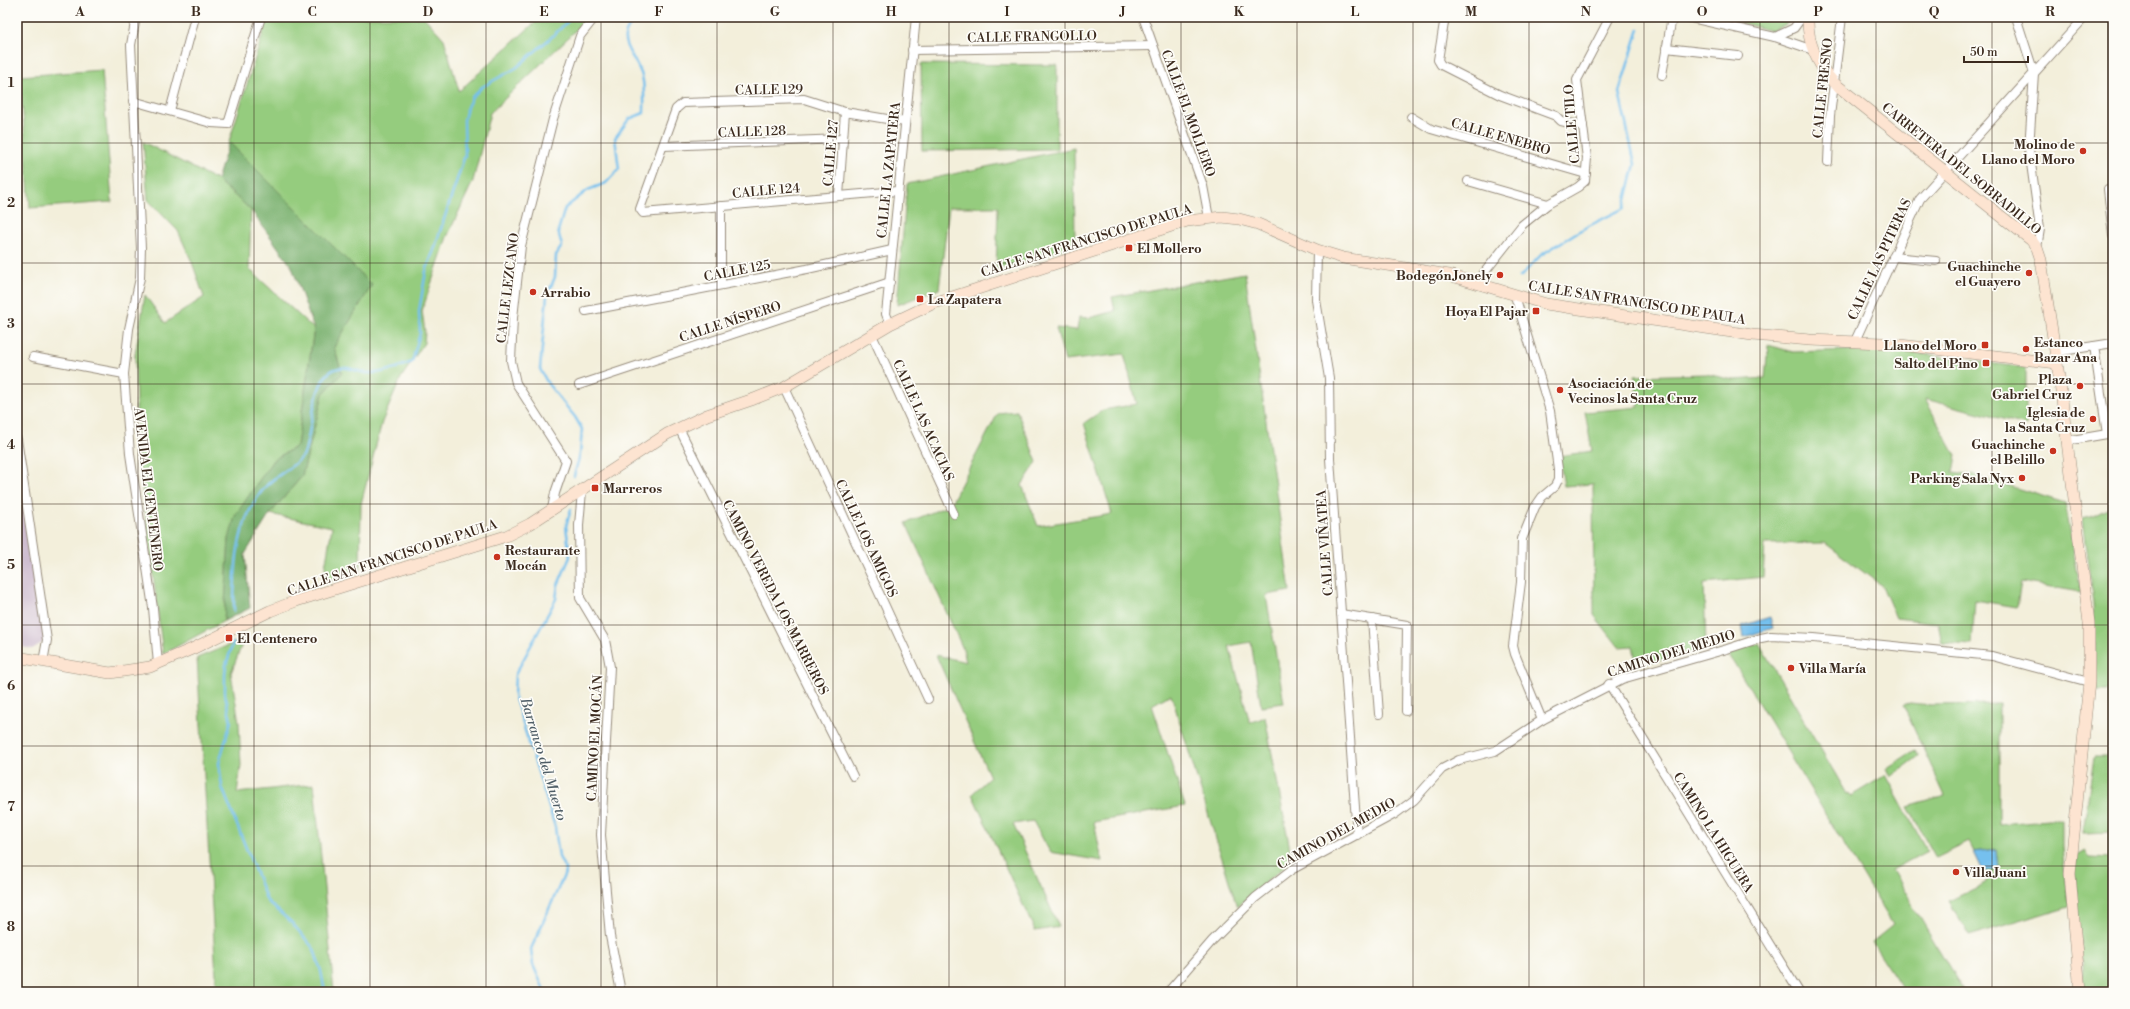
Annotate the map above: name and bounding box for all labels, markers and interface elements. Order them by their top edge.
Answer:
text: A [74,4,85,20]
text: B [191,4,201,20]
text: C [307,4,317,20]
text: D [423,4,433,20]
text: E [539,4,549,20]
text: F [654,4,664,20]
text: G [770,4,781,20]
text: H [886,4,897,20]
text: I [1004,4,1010,20]
text: J [1118,4,1126,20]
text: K [1234,4,1245,20]
text: L [1351,4,1360,20]
text: M [1465,4,1477,20]
text: N [1581,4,1592,20]
text: O [1697,4,1708,20]
text: P [1813,4,1823,20]
text: Q [1929,4,1940,20]
text: R [2045,4,2055,20]
street label: CALLE FRANGOLLO [967,28,1097,46]
street label: CALLE FRESNO [1810,37,1836,139]
scale bar [1964,38,2028,64]
text: 50 m [1970,45,1998,60]
street label: CALLE EL MOLLERO [1158,48,1219,179]
text: 1 [8,75,15,91]
street label: CALLE 129 [735,81,803,99]
street label: CALLE TILO [1561,83,1583,164]
street label: CARRETERA DEL SOBRADILLO [1878,99,2044,238]
street label: CALLE LA ZAPATERA [874,100,904,239]
street label: CALLE ENEBRO [1449,115,1552,159]
street label: CALLE 127 [820,119,842,187]
street label: CALLE 128 [718,123,786,141]
place label: Molino de Llano del Moro [1982,137,2075,168]
marker: Molino de Llano del Moro [2078,146,2088,156]
street label: CALLE 124 [731,180,801,202]
text: 2 [7,195,15,211]
street label: CALLE LAS PITERAS [1845,196,1915,323]
street label: CALLE SAN FRANCISCO DE PAULA [979,201,1195,281]
street label: CALLE LEZCANO [493,232,523,344]
place label: El Mollero [1137,241,1202,257]
marker: El Mollero [1124,243,1134,253]
street label: CALLE 125 [703,257,772,285]
place label: Guachinche el Guayero [1947,259,2021,290]
place label: Bodegón Jonely [1396,268,1492,284]
marker: Guachinche el Guayero [2024,268,2034,278]
marker: Bodegón Jonely [1495,270,1505,280]
street label: CALLE SAN FRANCISCO DE PAULA [1527,278,1748,328]
place label: Arrabio [540,285,591,301]
marker: Arrabio [528,287,538,297]
place label: La Zapatera [928,292,1002,308]
marker: La Zapatera [915,294,925,304]
street label: CALLE NÍSPERO [677,297,783,346]
place label: Hoya El Pajar [1446,304,1528,320]
marker: Hoya El Pajar [1531,306,1541,316]
text: 3 [7,316,15,332]
place label: Estanco Bazar Ana [2034,335,2098,366]
place label: Llano del Moro [1884,338,1977,354]
marker: Llano del Moro [1980,340,1990,350]
marker: Estanco Bazar Ana [2021,344,2031,354]
place label: Salto del Pino [1894,356,1978,372]
street label: CALLE LAS ACACIAS [889,357,957,484]
marker: Salto del Pino [1981,358,1991,368]
place label: Plaza Gabriel Cruz [1992,372,2073,403]
place label: Asociación de Vecinos la Santa Cruz [1567,376,1697,407]
marker: Plaza Gabriel Cruz [2075,381,2085,391]
marker: Asociación de Vecinos la Santa Cruz [1555,385,1565,395]
street label: AVENIDA EL CENTENERO [130,405,166,572]
place label: Iglesia de la Santa Cruz [2005,405,2085,436]
marker: Iglesia de la Santa Cruz [2088,414,2098,424]
text: 4 [7,437,16,453]
place label: Guachinche el Belillo [1971,437,2045,468]
marker: Guachinche el Belillo [2048,446,2058,456]
place label: Parking Sala Nyx [1911,471,2014,487]
marker: Parking Sala Nyx [2017,473,2027,483]
street label: CALLE LOS AMIGOS [832,477,900,600]
place label: Marreros [603,481,662,497]
marker: Marreros [590,483,600,493]
street label: CALLE VIÑATEA [1312,488,1337,597]
street label: CAMINO VEREDA LOS MARREROS [719,497,831,698]
street label: CALLE SAN FRANCISCO DE PAULA [285,516,500,600]
place label: Restaurante Mocán [505,543,580,574]
marker: Restaurante Mocán [492,552,502,562]
text: 5 [7,557,15,573]
street label: CAMINO DEL MEDIO [1605,627,1737,681]
place label: El Centenero [237,631,318,647]
marker: El Centenero [224,633,234,643]
place label: Villa María [1798,661,1867,677]
marker: Villa María [1786,663,1796,673]
street label: CAMINO EL MOCÁN [583,674,606,802]
text: 6 [7,678,15,694]
water label: Barranco del Muerto [515,695,570,823]
street label: CAMINO LA HIGUERA [1670,769,1757,897]
street label: CAMINO DEL MEDIO [1274,795,1399,873]
text: 7 [7,799,15,815]
place label: Villa Juani [1963,865,2026,881]
marker: Villa Juani [1951,867,1961,877]
text: 8 [7,919,15,935]

